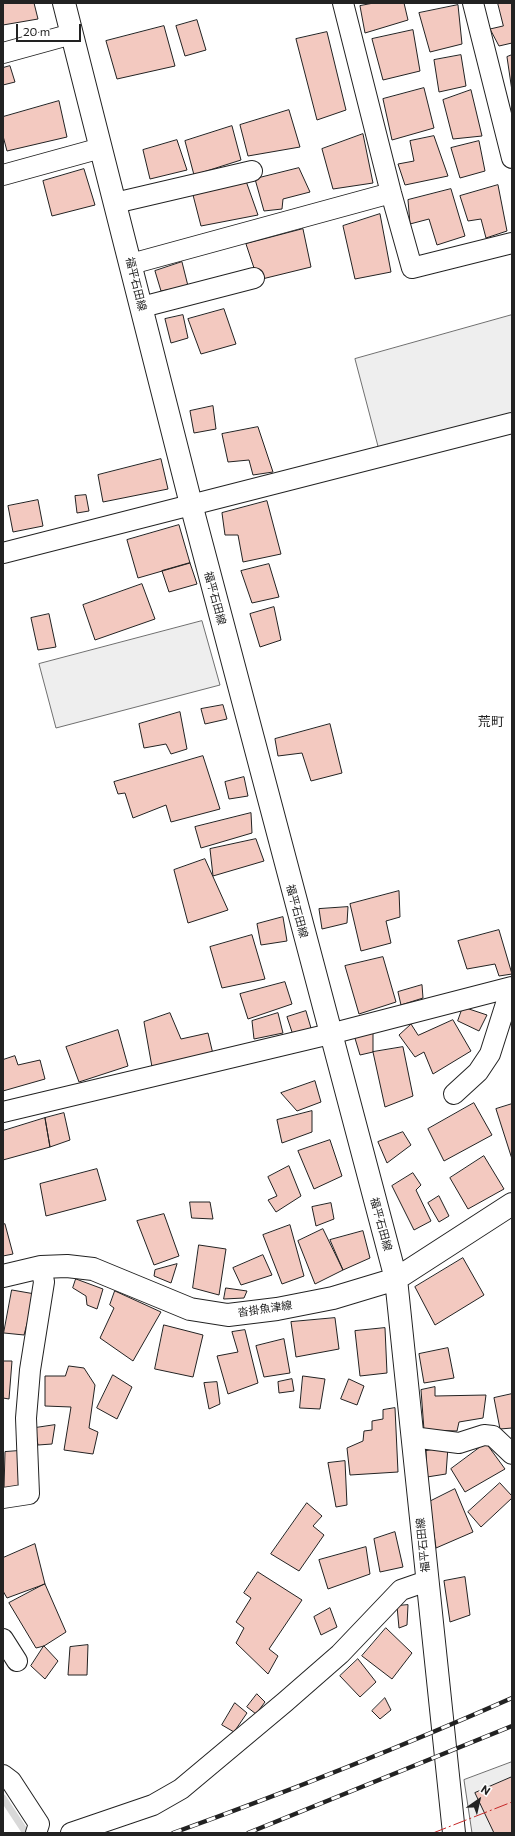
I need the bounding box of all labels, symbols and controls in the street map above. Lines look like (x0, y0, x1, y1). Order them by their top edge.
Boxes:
scale bar (18, 16, 83, 42)
text: 20 m (23, 24, 50, 38)
street label: 福平石田線 (123, 256, 149, 312)
street label: 福平石田線 (202, 570, 228, 626)
district label: 荒町 (478, 714, 504, 730)
street label: 福平石田線 (284, 883, 310, 939)
street label: 福平石田線 (368, 1196, 394, 1252)
street label: 沓掛魚津線 (237, 1299, 293, 1319)
street label: 福平石田線 (414, 1517, 432, 1573)
north arrow (459, 1780, 499, 1820)
text: N (479, 1782, 493, 1797)

